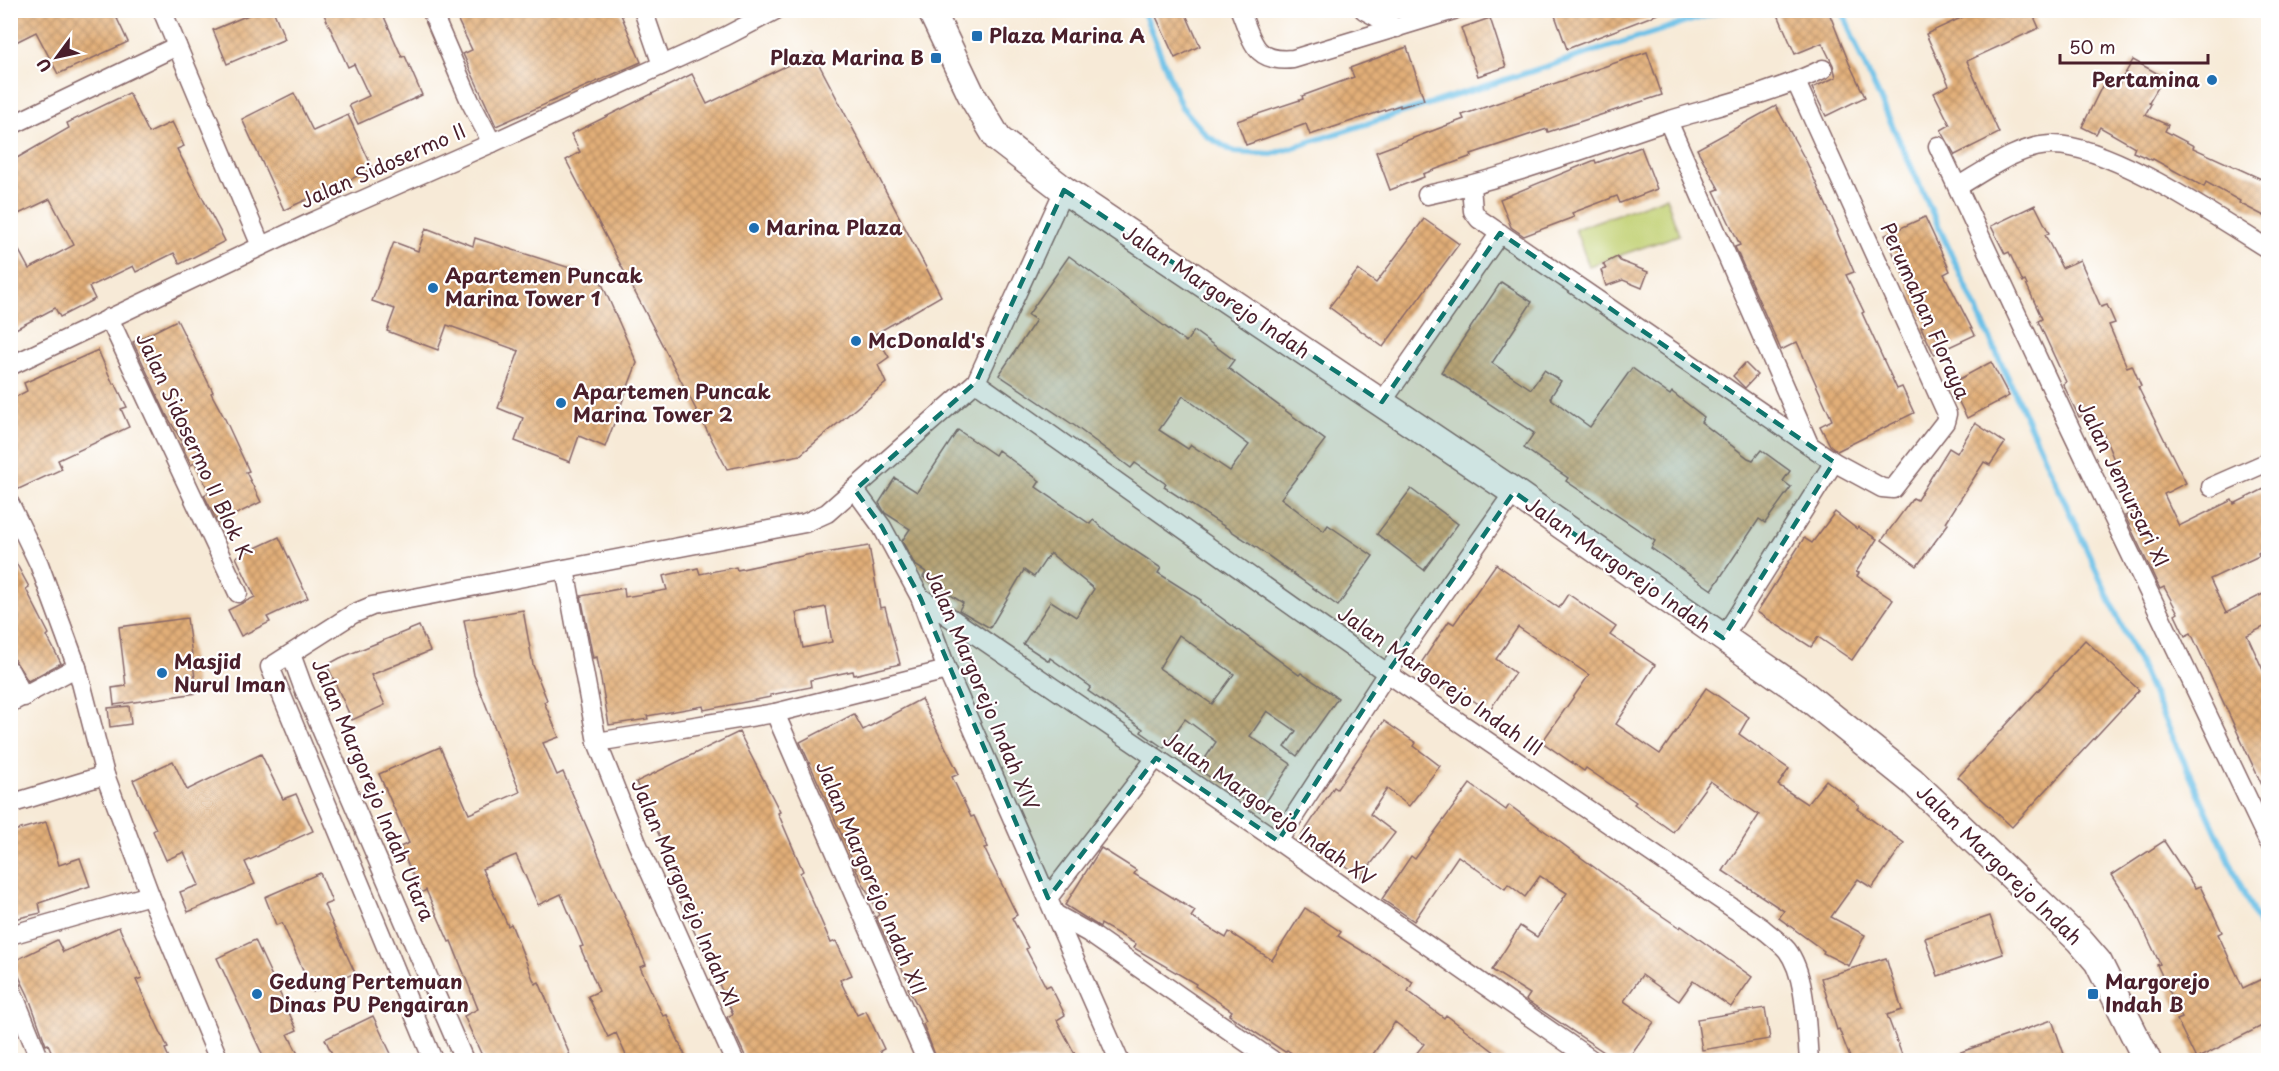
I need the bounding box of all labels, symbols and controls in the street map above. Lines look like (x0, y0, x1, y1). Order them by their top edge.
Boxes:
place label: Plaza Marina A (989, 20, 1145, 50)
north arrow (27, 27, 87, 87)
scale bar (2060, 27, 2208, 65)
marker: Plaza Marina A (970, 29, 984, 43)
text: 50 m (2069, 33, 2116, 60)
place label: Plaza Marina B (770, 42, 924, 72)
marker: Plaza Marina B (929, 51, 943, 65)
text: U (30, 54, 57, 77)
place label: Pertamina (2092, 64, 2200, 94)
marker: Pertamina (2205, 73, 2219, 87)
street label: Jalan Sidosermo II (295, 115, 470, 215)
place label: Marina Plaza (766, 212, 903, 242)
street label: Jalan Margorejo Indah (1117, 217, 1316, 365)
street label: Perumahan Floraya (1873, 218, 1979, 404)
marker: Marina Plaza (747, 221, 761, 235)
place label: Apartemen Puncak Marina Tower 1 (445, 260, 644, 313)
marker: Apartemen Puncak Marina Tower 1 (426, 281, 440, 295)
place label: McDonald's (868, 325, 985, 355)
street label: Jalan Sidosermo II Blok K (129, 327, 261, 564)
marker: McDonald's (849, 334, 863, 348)
place label: Apartemen Puncak Marina Tower 2 (573, 376, 772, 429)
marker: Apartemen Puncak Marina Tower 2 (554, 396, 568, 410)
street label: Jalan Jemursari XI (2071, 396, 2177, 572)
street label: Jalan Margorejo Indah (1520, 489, 1718, 640)
street label: Jalan Margorejo Indah XIV (918, 564, 1047, 815)
street label: Jalan Margorejo Indah III (1332, 598, 1549, 763)
place label: Masjid Nurul Iman (174, 646, 286, 699)
street label: Jalan Margorejo Indah Utara (305, 654, 443, 926)
marker: Masjid Nurul Iman (155, 666, 169, 680)
street label: Jalan Margorejo Indah XV (1157, 723, 1382, 893)
street label: Jalan Margorejo Indah XII (809, 756, 935, 999)
street label: Jalan Margorejo Indah XI (624, 774, 747, 1011)
street label: Jalan Margorejo Indah (1910, 777, 2089, 952)
place label: Gedung Pertemuan Dinas PU Pengairan (269, 966, 469, 1019)
place label: Margorejo Indah B (2105, 966, 2210, 1019)
marker: Gedung Pertemuan Dinas PU Pengairan (250, 987, 264, 1001)
marker: Margorejo Indah B (2086, 987, 2100, 1001)

